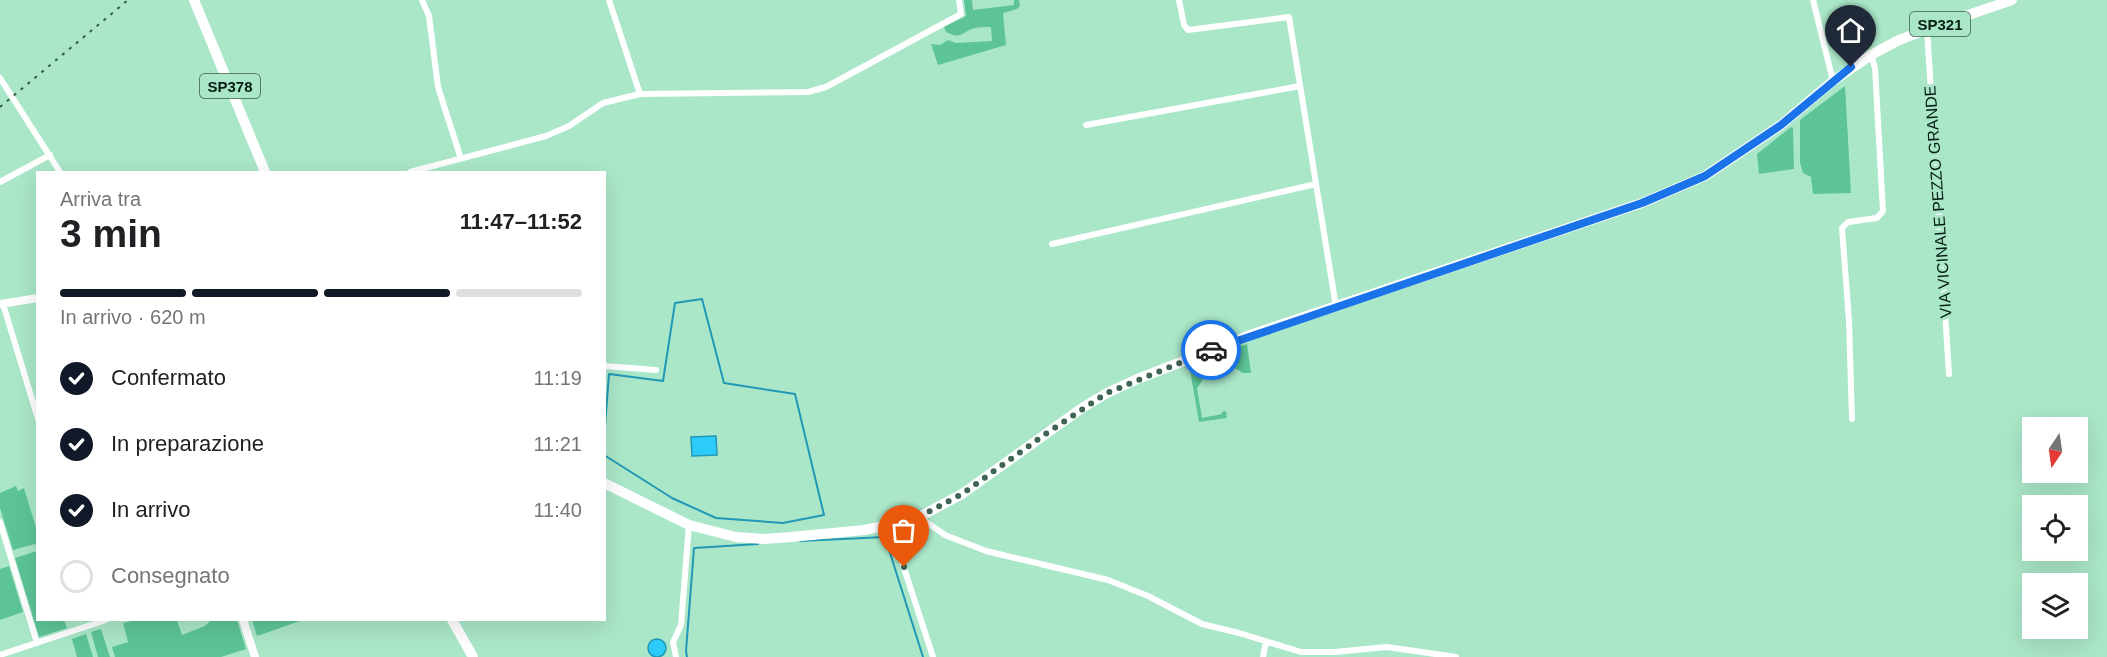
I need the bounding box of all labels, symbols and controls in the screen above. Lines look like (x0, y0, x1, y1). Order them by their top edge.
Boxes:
pin (1825, 5, 1876, 67)
road number: SP321 (1910, 12, 1970, 36)
icon: home (1834, 14, 1867, 47)
road number: SP378 (200, 74, 260, 98)
street label: VIA VICINALE PEZZO GRANDE (1921, 85, 1955, 319)
text: Arriva tra (60, 188, 141, 210)
text: 11:47–11:52 (460, 209, 582, 234)
text: 3 min (60, 212, 162, 255)
text: In arrivo · 620 m (60, 306, 206, 328)
courier (1181, 320, 1241, 380)
icon: car (1195, 334, 1228, 367)
icon: check (60, 362, 93, 395)
text: Confermato (111, 365, 226, 390)
text: 11:19 (533, 367, 582, 389)
north arrow (2022, 417, 2088, 483)
map controls (2022, 417, 2088, 639)
icon: check (60, 428, 93, 461)
text: In preparazione (111, 431, 264, 456)
text: 11:21 (533, 433, 582, 455)
icon: check (60, 494, 93, 527)
button: locate (2022, 495, 2088, 561)
text: In arrivo (111, 497, 190, 522)
text: 11:40 (533, 499, 582, 521)
pin (878, 505, 929, 567)
icon: bag (887, 514, 920, 547)
text: Consegnato (111, 563, 230, 588)
button: layers (2022, 573, 2088, 639)

